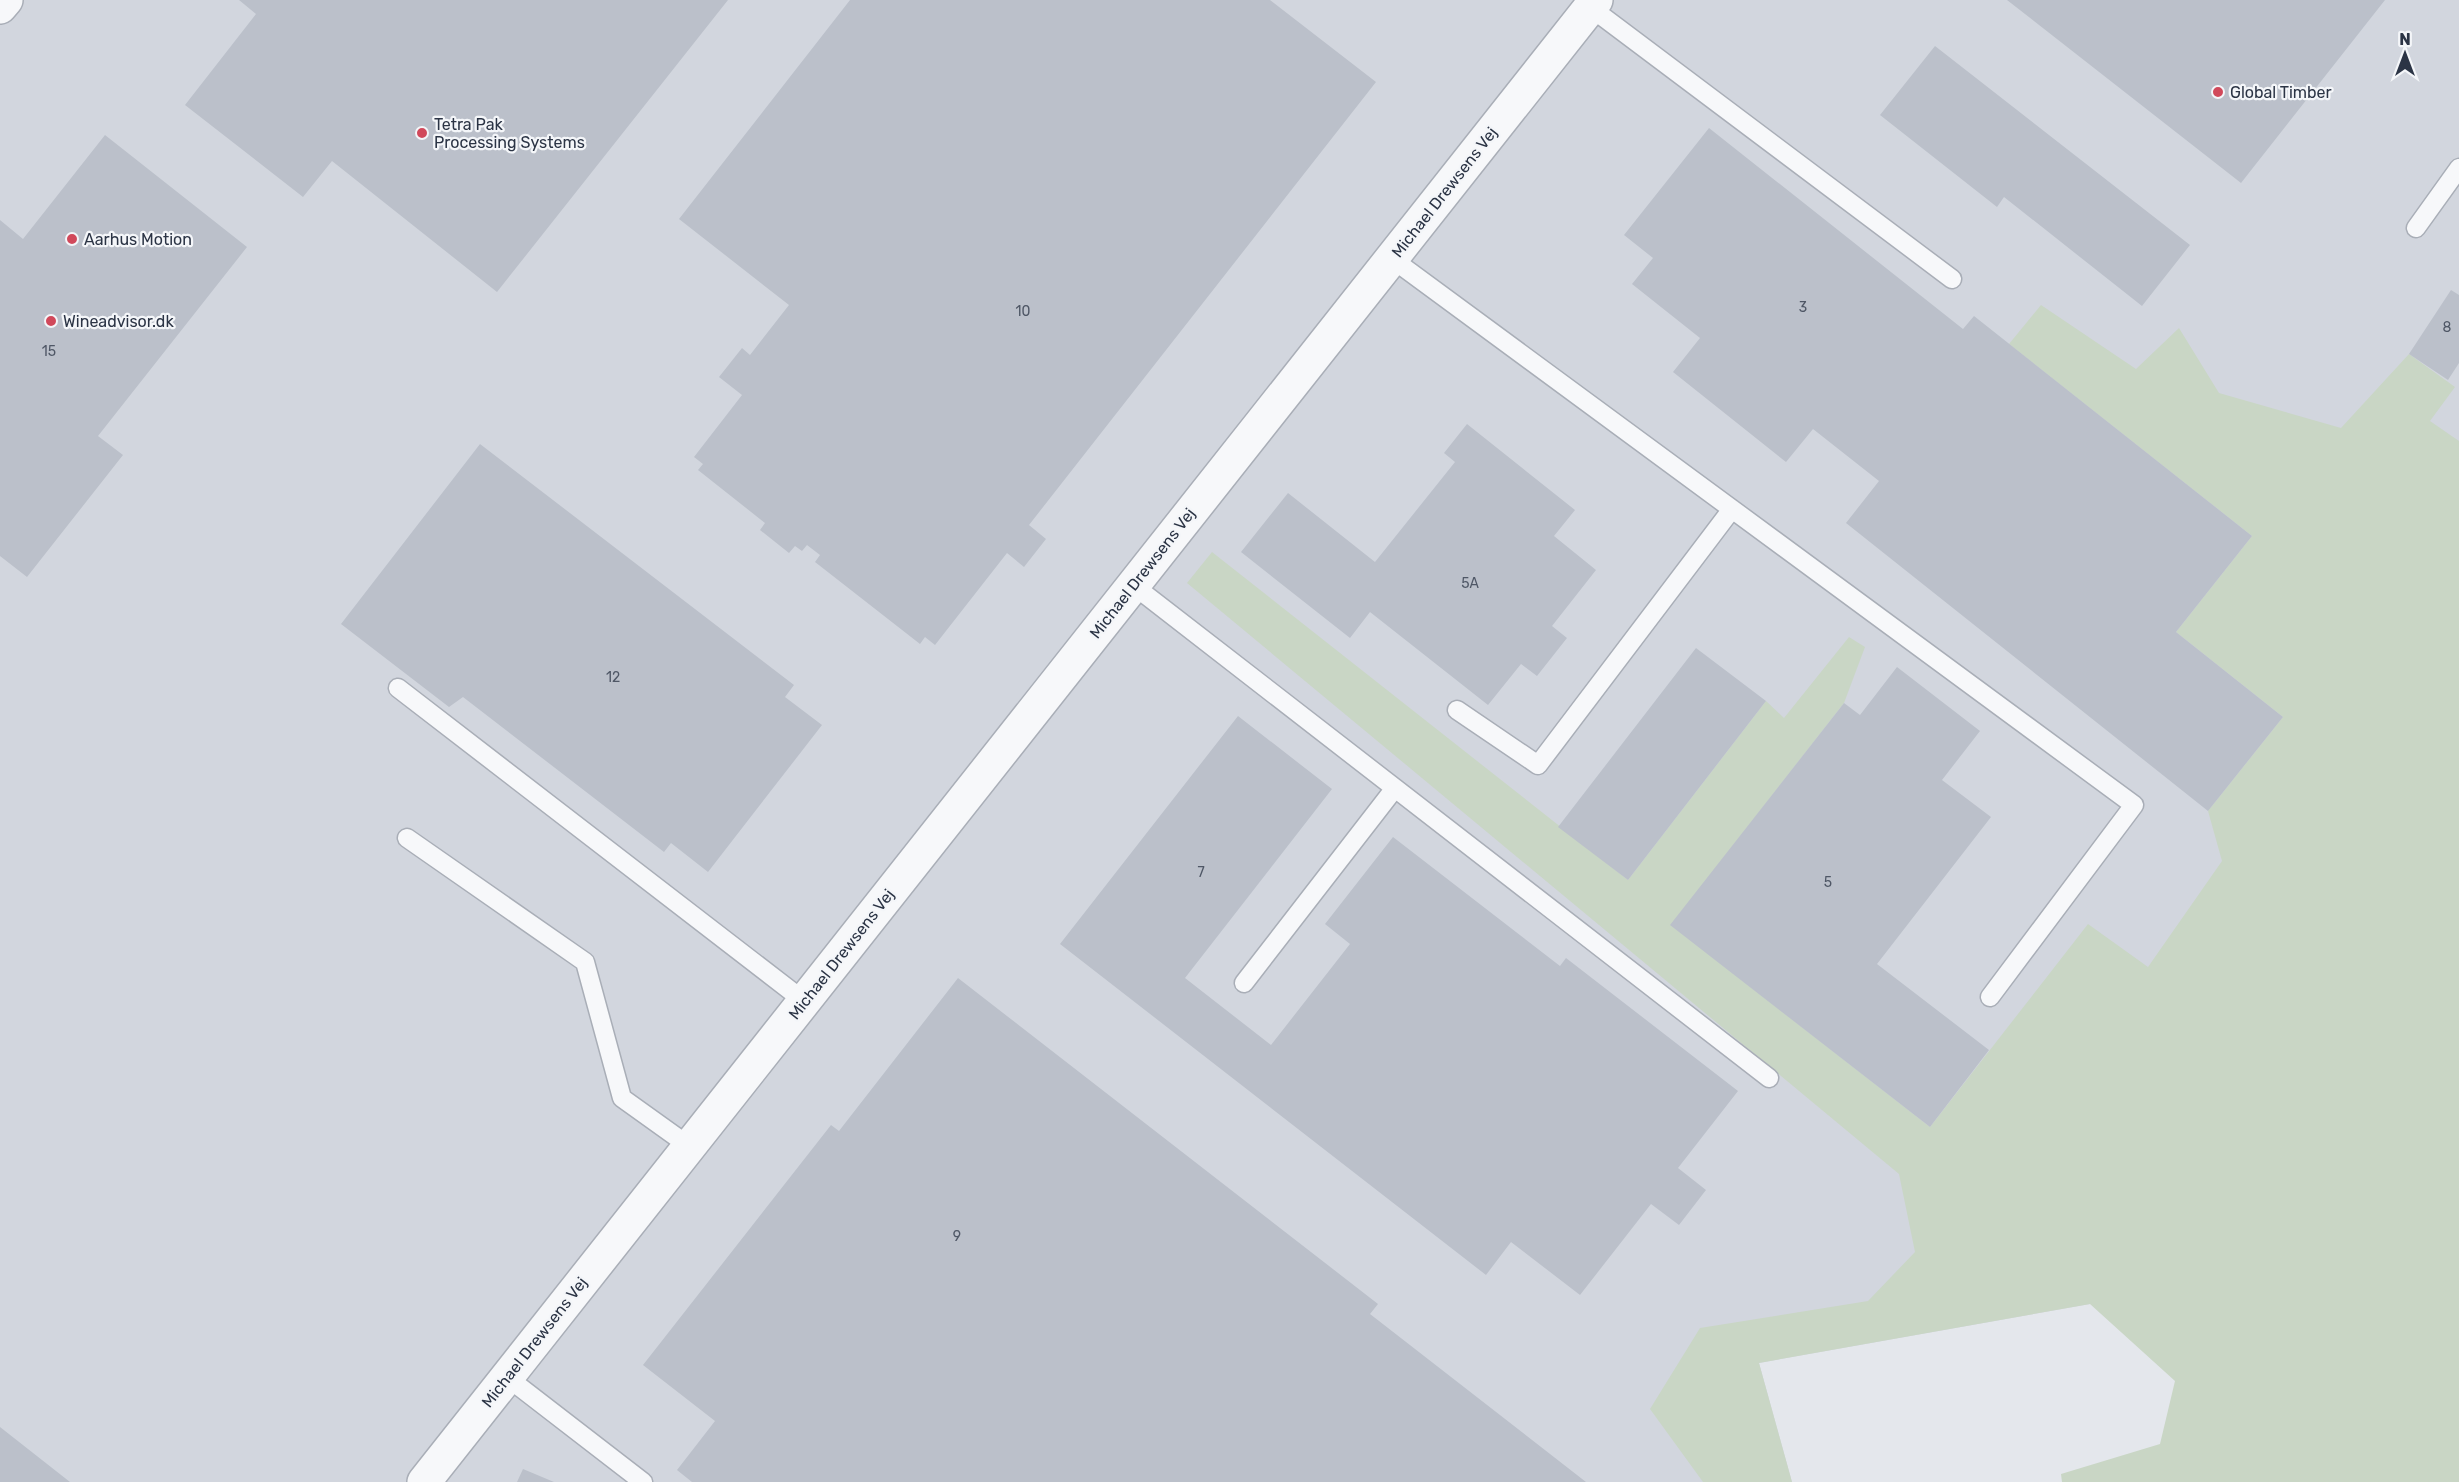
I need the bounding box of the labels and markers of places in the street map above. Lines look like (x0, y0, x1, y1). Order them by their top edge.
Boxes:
place label: Global Timber (2230, 83, 2332, 102)
marker: Global Timber (2211, 85, 2225, 99)
place label: Tetra Pak Processing Systems (434, 115, 585, 152)
marker: Tetra Pak Processing Systems (415, 126, 429, 140)
place label: Aarhus Motion (84, 230, 192, 249)
marker: Aarhus Motion (65, 232, 79, 246)
place label: Wineadvisor.dk (63, 312, 174, 331)
marker: Wineadvisor.dk (44, 314, 58, 328)

